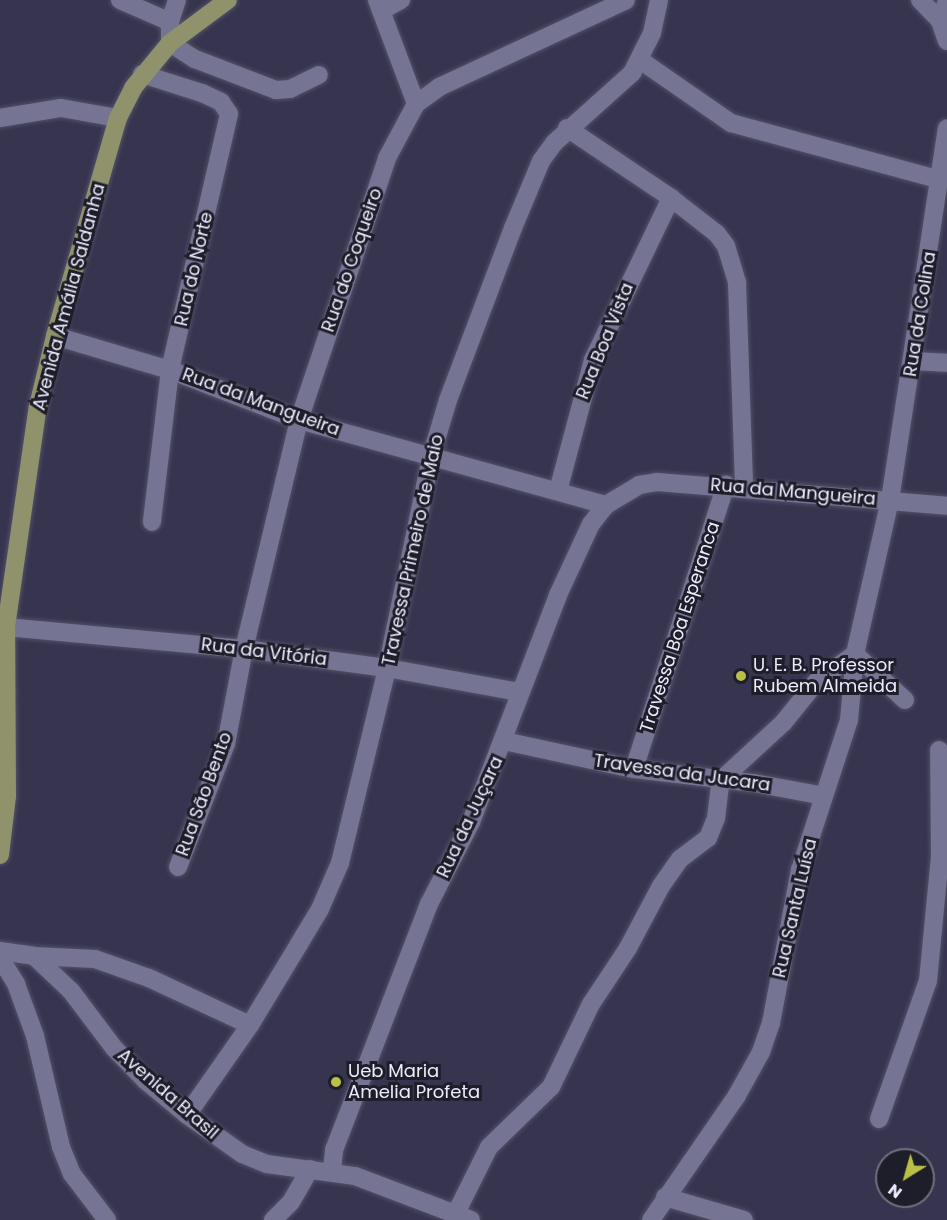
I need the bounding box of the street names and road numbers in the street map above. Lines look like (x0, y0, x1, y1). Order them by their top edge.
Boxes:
street label: Avenida Amália Saldanha (28, 181, 110, 413)
street label: Rua do Coqueiro (317, 185, 387, 335)
street label: Rua do Norte (170, 210, 218, 328)
street label: Rua da Colina (899, 250, 941, 378)
street label: Rua Boa Vista (572, 280, 638, 402)
street label: Rua da Mangueira (179, 363, 343, 441)
street label: Travessa Primeiro de Maio (378, 432, 448, 668)
street label: Rua da Mangueira (709, 474, 877, 510)
street label: Travessa Boa Esperanca (636, 519, 724, 735)
street label: Rua da Vitória (200, 634, 328, 670)
street label: Rua São Bento (172, 729, 236, 859)
street label: Travessa da Jucara (592, 750, 772, 796)
street label: Rua da Juçara (432, 753, 508, 881)
street label: Rua Santa Luísa (768, 836, 822, 980)
street label: Avenida Brasil (113, 1044, 223, 1144)

